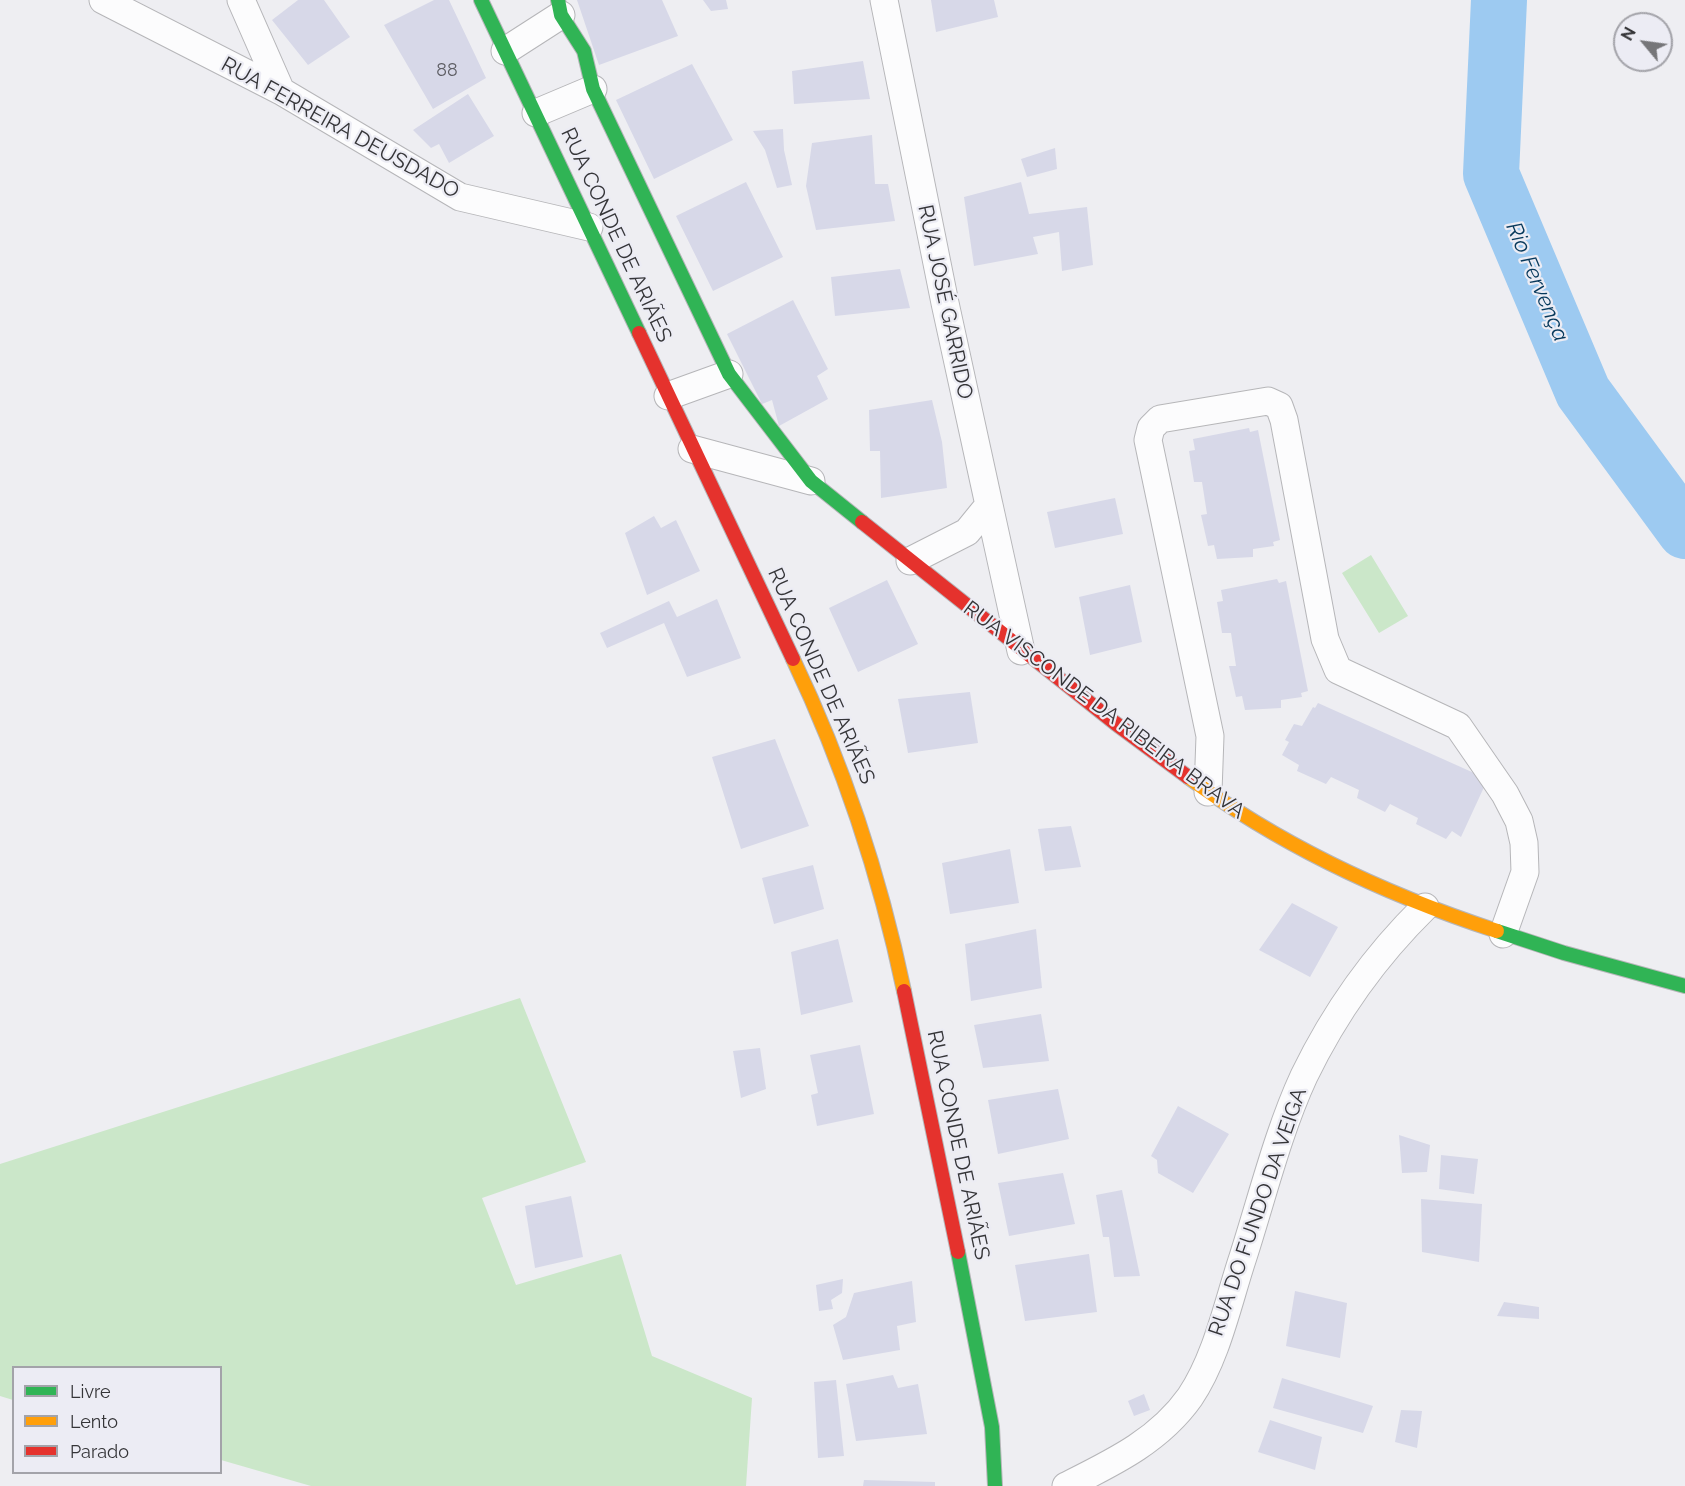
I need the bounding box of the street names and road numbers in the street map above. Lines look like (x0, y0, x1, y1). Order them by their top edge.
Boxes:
street label: RUA FERREIRA DEUSDADO (217, 52, 463, 204)
street label: RUA CONDE DE ARIÃES (555, 124, 677, 346)
street label: RUA JOSÉ GARRIDO (912, 203, 978, 401)
street label: RUA CONDE DE ARIÃES (762, 564, 880, 788)
street label: RUA VISCONDE DA RIBEIRA BRAVA (958, 596, 1250, 824)
street label: RUA CONDE DE ARIÃES (921, 1028, 995, 1262)
street label: RUA DO FUNDO DA VEIGA (1204, 1085, 1312, 1339)

